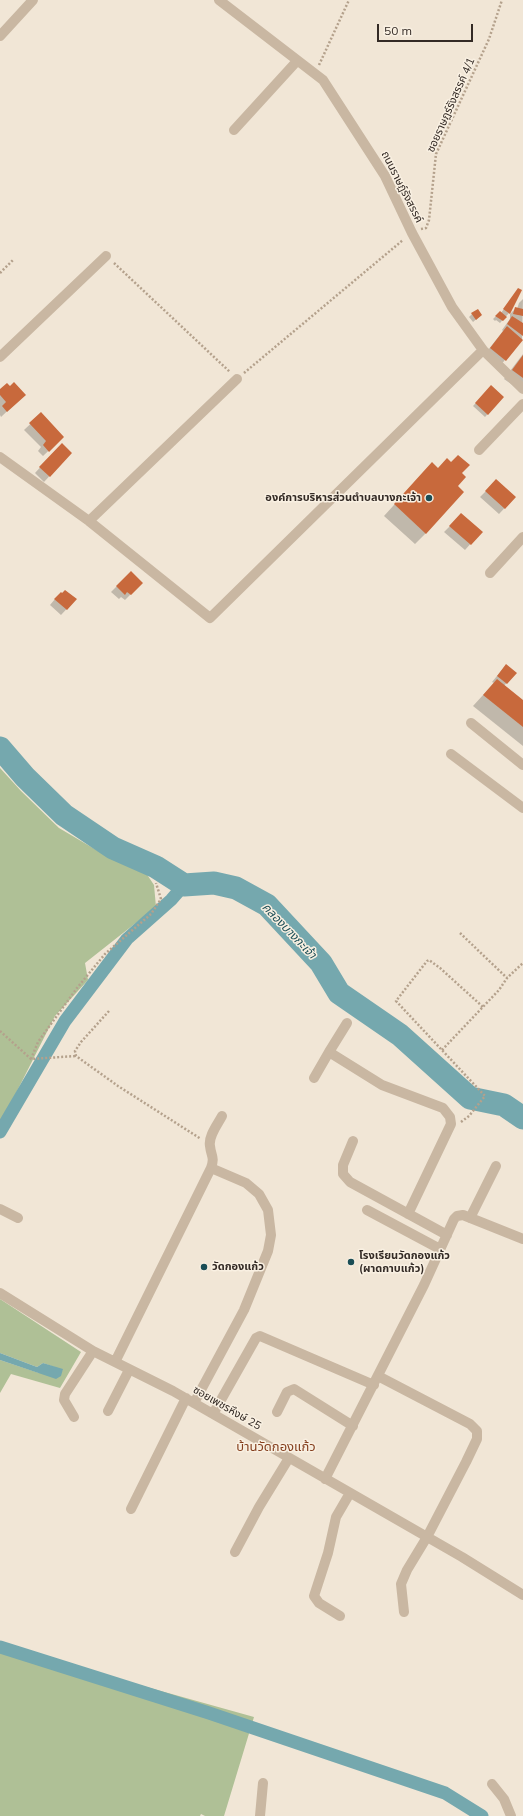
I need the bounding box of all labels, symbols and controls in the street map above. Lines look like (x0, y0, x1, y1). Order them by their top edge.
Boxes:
scale bar (379, 16, 475, 42)
text: 50 m (384, 23, 412, 38)
street label: ซอยราษฎร์รังสรรค์ 4/1 (424, 56, 478, 154)
street label: ถนนราษฎ์รังสรรค์ (378, 149, 426, 225)
place label: องค์การบริหารส่วนตำบลบางกะเจ้า (265, 491, 421, 505)
marker: องค์การบริหารส่วนตำบลบางกะเจ้า (424, 493, 434, 503)
water label: คลองบางกะเจ้า (259, 900, 319, 962)
place label: โรงเรียนวัดกองแก้ว (ผาดกาบแก้ว) (359, 1249, 450, 1275)
marker: โรงเรียนวัดกองแก้ว (ผาดกาบแก้ว) (346, 1257, 356, 1267)
place label: วัดกองแก้ว (212, 1260, 264, 1274)
marker: วัดกองแก้ว (199, 1262, 209, 1272)
street label: ซอยเพชรหึงษ์ 25 (191, 1383, 263, 1433)
district label: บ้านวัดกองแก้ว (236, 1439, 316, 1455)

